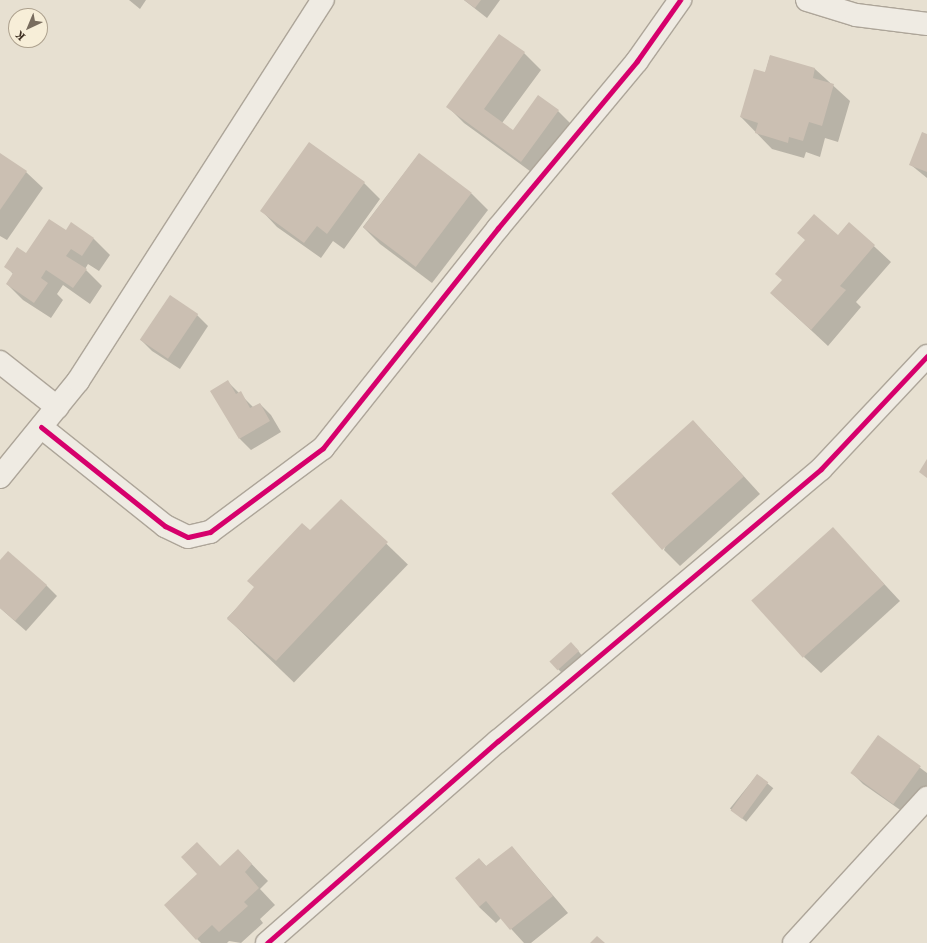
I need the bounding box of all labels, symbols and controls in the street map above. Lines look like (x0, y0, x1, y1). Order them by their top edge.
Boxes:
north arrow (8, 8, 48, 48)
text: K (12, 28, 28, 44)

